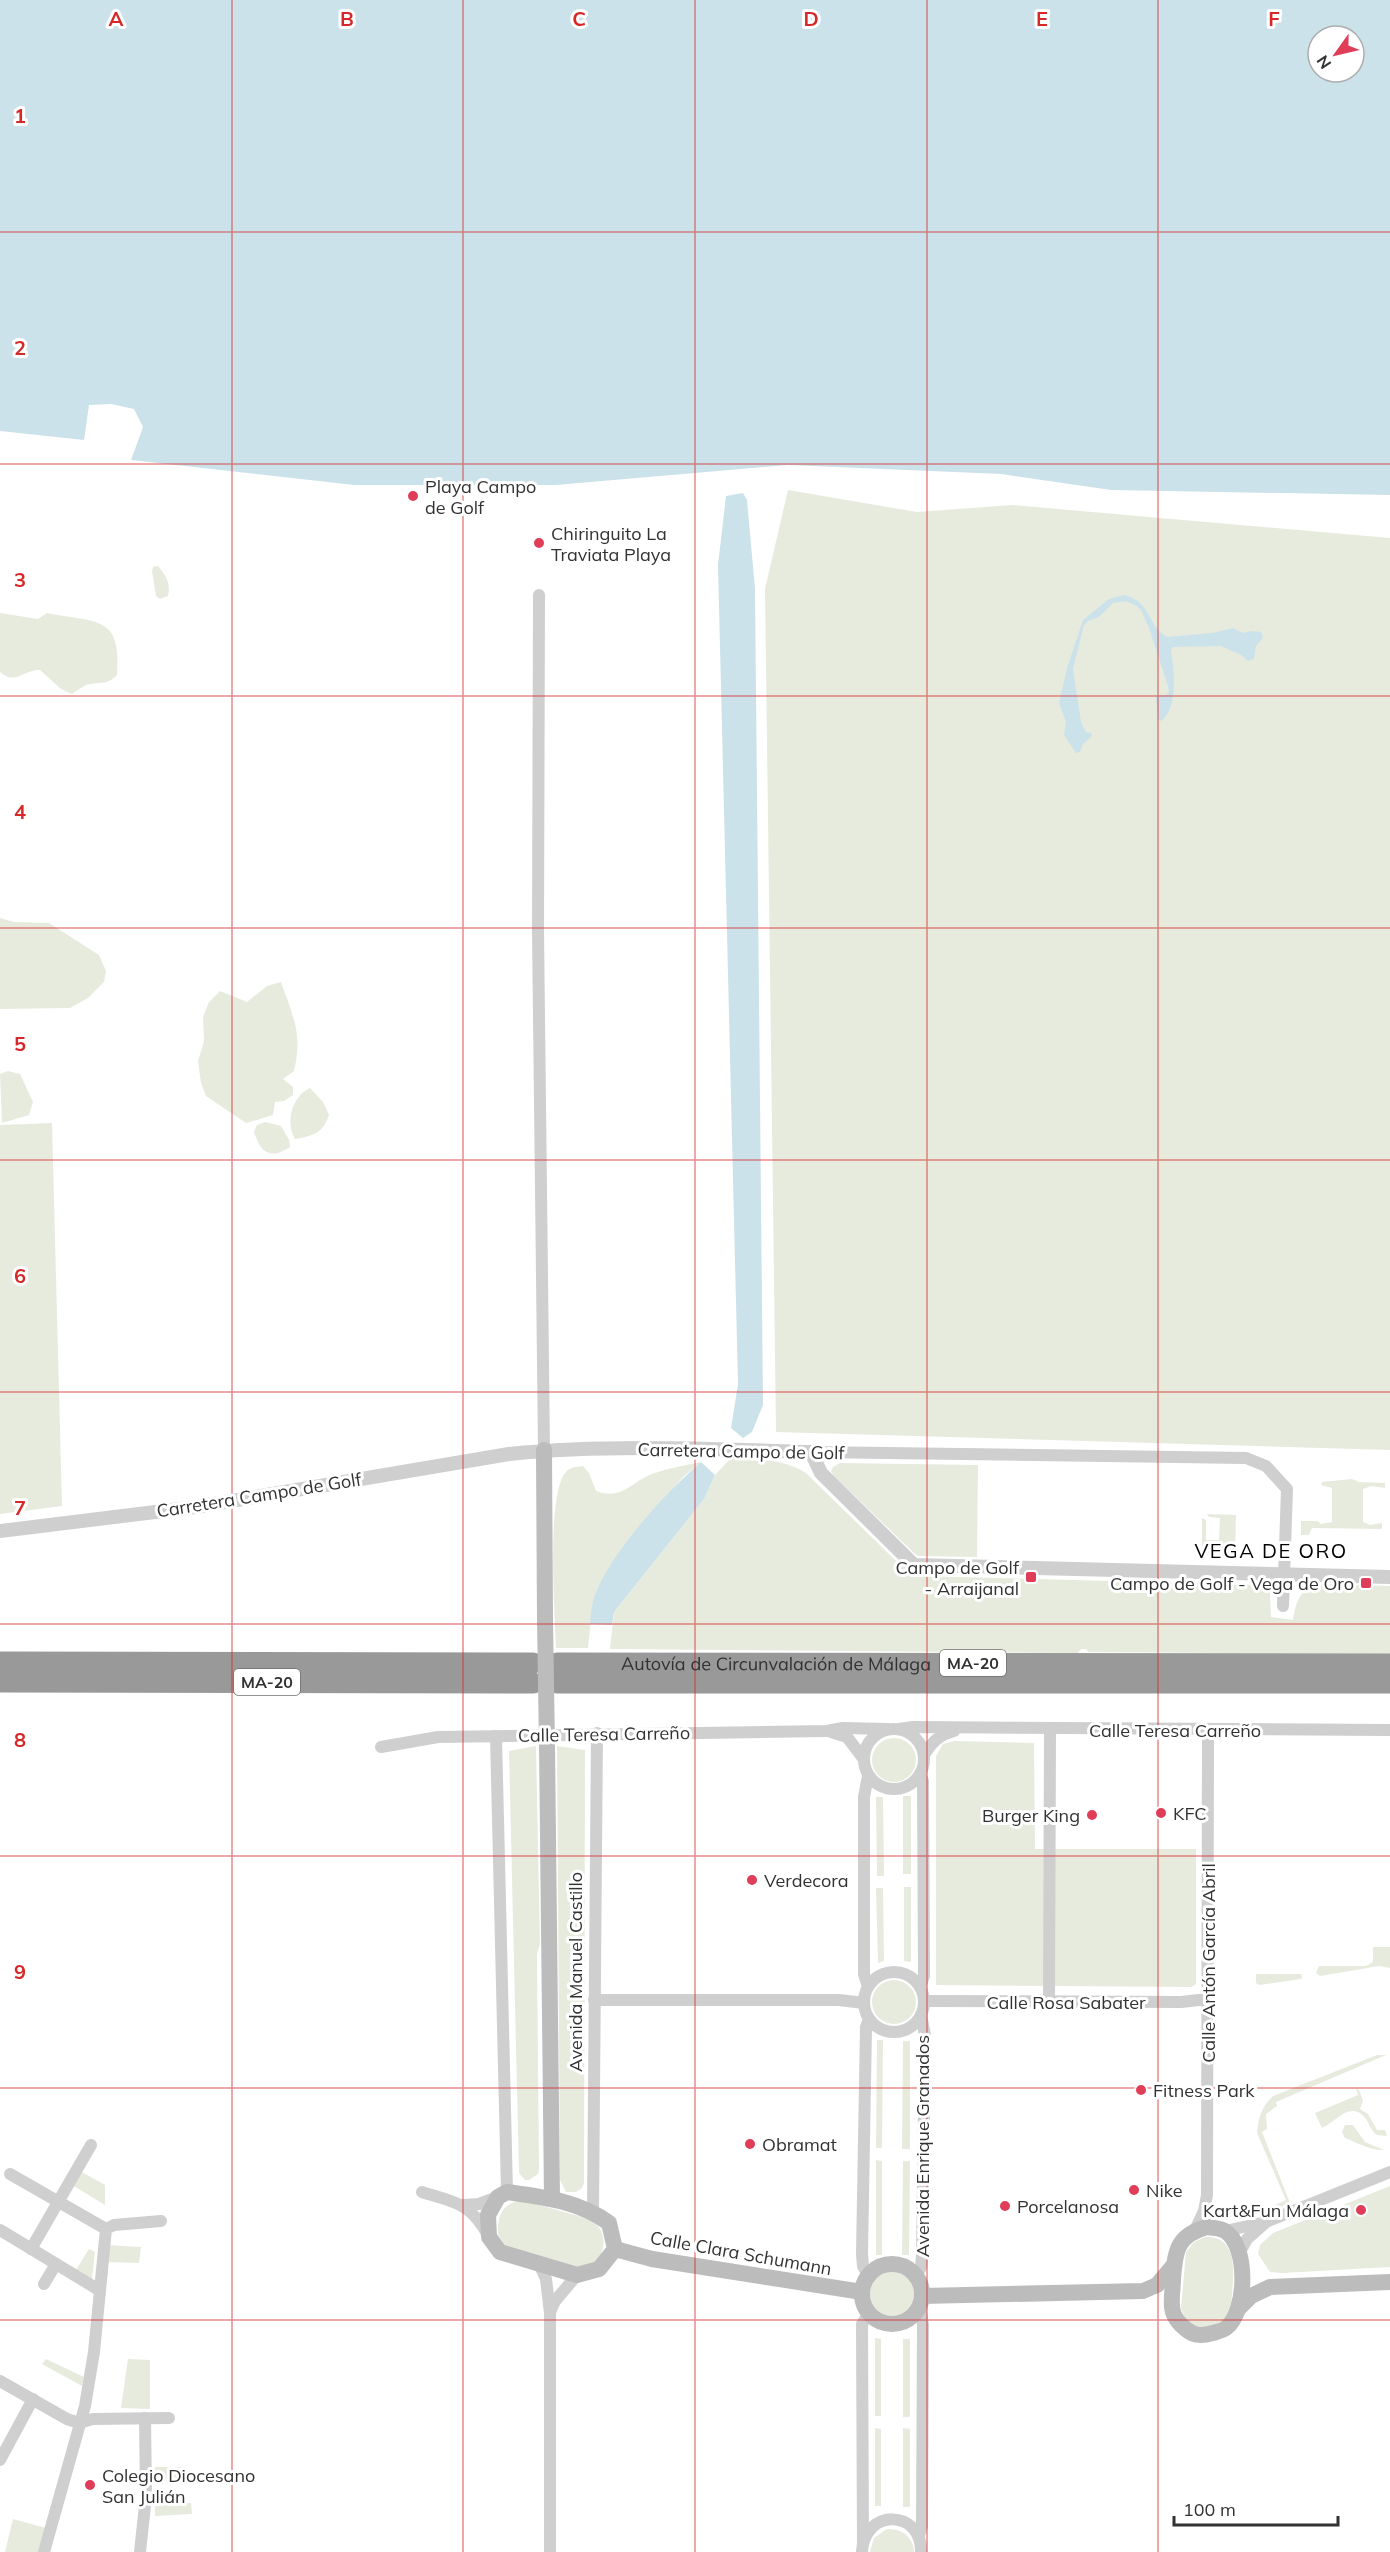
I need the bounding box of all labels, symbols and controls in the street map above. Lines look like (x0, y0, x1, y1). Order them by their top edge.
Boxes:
text: A (109, 6, 124, 31)
text: B (340, 6, 354, 31)
text: C (572, 6, 586, 31)
text: D (803, 6, 819, 31)
text: E (1036, 6, 1048, 31)
text: F (1268, 6, 1280, 31)
north arrow (1306, 24, 1366, 84)
text: N (1312, 52, 1335, 73)
text: 1 (14, 103, 26, 128)
text: 2 (14, 335, 26, 360)
place label: Playa Campo de Golf (425, 475, 536, 519)
marker: Playa Campo de Golf (406, 489, 420, 503)
place label: Chiringuito La Traviata Playa (551, 522, 671, 566)
marker: Chiringuito La Traviata Playa (532, 536, 546, 550)
text: 3 (14, 567, 26, 592)
text: 4 (14, 799, 26, 824)
text: 5 (14, 1031, 26, 1056)
text: 6 (14, 1263, 26, 1288)
street label: Carretera Campo de Golf (637, 1438, 846, 1464)
street label: Carretera Campo de Golf (155, 1467, 364, 1523)
text: 7 (14, 1495, 26, 1520)
district label: VEGA DE ORO (1194, 1538, 1348, 1563)
place label: Campo de Golf - Arraijanal (896, 1556, 1020, 1600)
marker: Campo de Golf - Arraijanal (1024, 1570, 1038, 1584)
place label: Campo de Golf - Vega de Oro (1110, 1572, 1354, 1595)
marker: Campo de Golf - Vega de Oro (1359, 1576, 1373, 1590)
road number: MA-20 (940, 1650, 1006, 1676)
street label: Autovía de Circunvalación de Málaga (621, 1652, 931, 1675)
road number: MA-20 (234, 1669, 300, 1695)
street label: Calle Teresa Carreño (1089, 1719, 1261, 1742)
street label: Calle Teresa Carreño (518, 1721, 690, 1747)
text: 8 (14, 1727, 26, 1752)
place label: KFC (1173, 1802, 1207, 1825)
place label: Burger King (982, 1804, 1080, 1827)
marker: KFC (1154, 1806, 1168, 1820)
marker: Burger King (1085, 1808, 1099, 1822)
street label: Calle Antón García Abril (1197, 1863, 1220, 2063)
place label: Verdecora (764, 1869, 849, 1892)
street label: Avenida Manuel Castillo (564, 1872, 587, 2072)
marker: Verdecora (745, 1873, 759, 1887)
text: 9 (14, 1959, 26, 1984)
street label: Calle Rosa Sabater (987, 1991, 1146, 2014)
street label: Avenida Enrique Granados (911, 2035, 934, 2257)
place label: Fitness Park (1153, 2079, 1255, 2102)
marker: Fitness Park (1134, 2083, 1148, 2097)
place label: Obramat (762, 2133, 837, 2156)
marker: Obramat (743, 2137, 757, 2151)
place label: Nike (1146, 2179, 1183, 2202)
marker: Nike (1127, 2183, 1141, 2197)
place label: Porcelanosa (1017, 2195, 1119, 2218)
marker: Porcelanosa (998, 2199, 1012, 2213)
place label: Kart&Fun Málaga (1203, 2199, 1349, 2222)
marker: Kart&Fun Málaga (1354, 2203, 1368, 2217)
street label: Calle Clara Schumann (648, 2226, 834, 2280)
place label: Colegio Diocesano San Julián (102, 2464, 255, 2508)
marker: Colegio Diocesano San Julián (83, 2478, 97, 2492)
scale bar (1174, 2489, 1338, 2527)
text: 100 m (1183, 2498, 1236, 2521)

